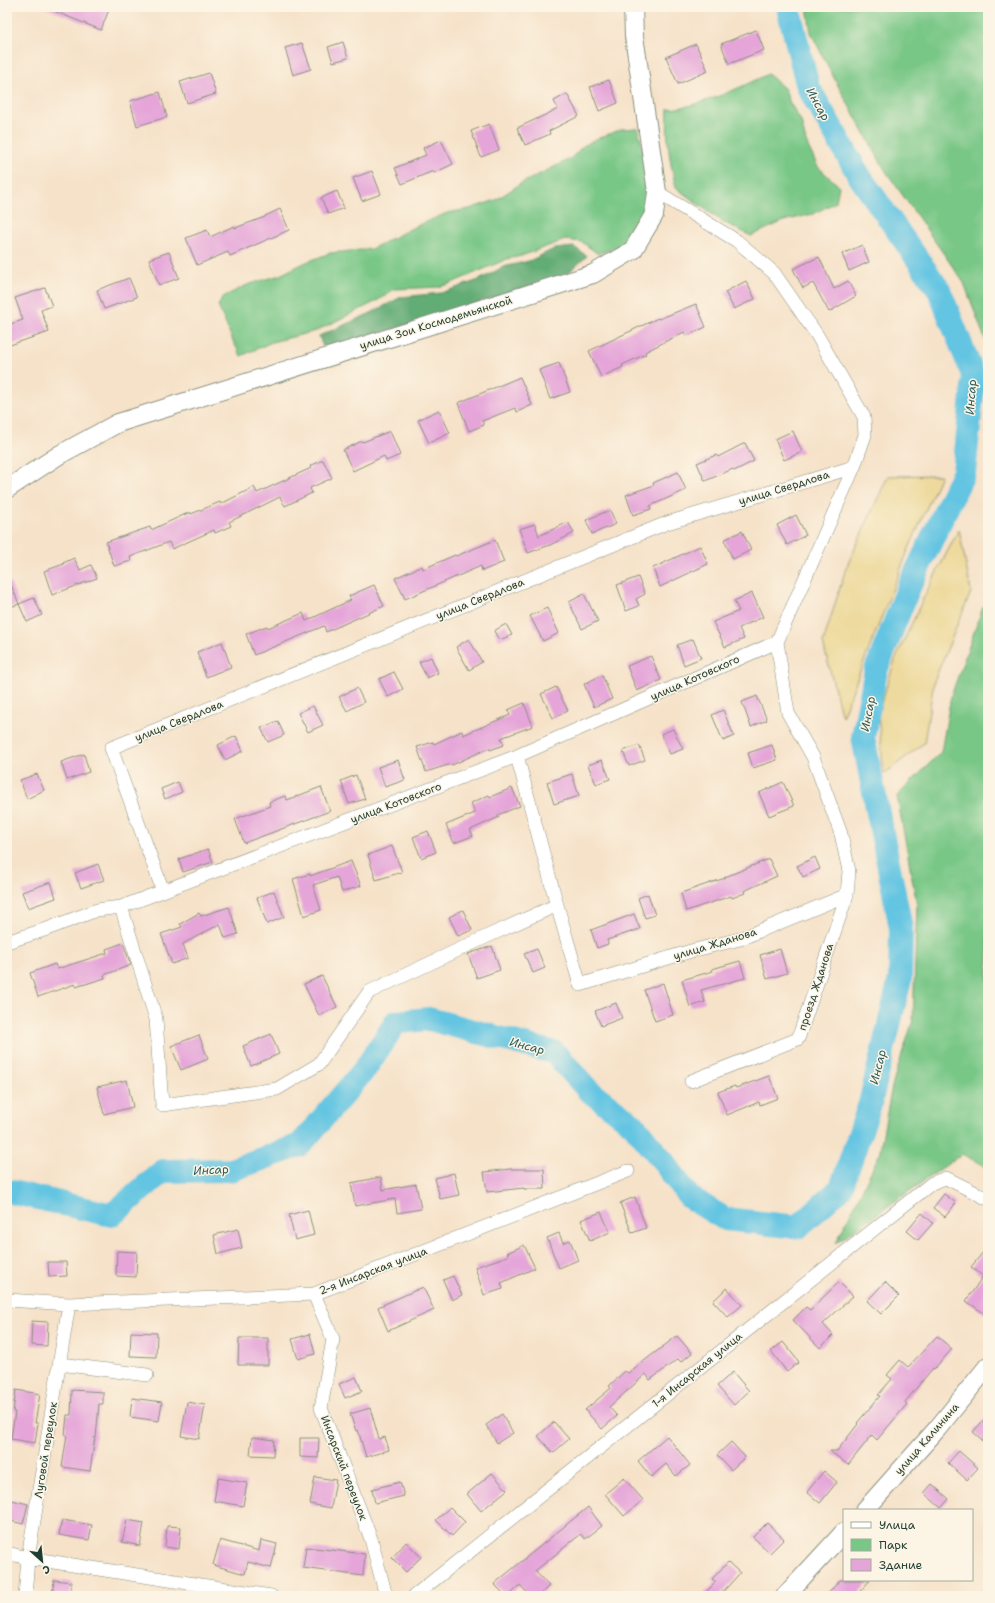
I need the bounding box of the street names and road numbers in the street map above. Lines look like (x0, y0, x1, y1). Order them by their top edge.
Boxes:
street label: улица Зои Космодемьянской (358, 293, 514, 353)
street label: улица Свердлова (737, 467, 831, 509)
street label: улица Свердлова (434, 574, 526, 624)
street label: улица Котовского (648, 651, 742, 704)
street label: улица Свердлова (133, 696, 225, 746)
street label: улица Котовского (348, 779, 444, 827)
street label: улица Жданова (672, 924, 759, 964)
street label: проезд Жданова (795, 941, 837, 1033)
street label: 2-я Инсарская улица (317, 1243, 429, 1299)
street label: 1-я Инсарская улица (649, 1329, 745, 1411)
street label: улица Калинина (892, 1400, 963, 1478)
street label: Луговой переулок (31, 1401, 61, 1499)
street label: Инсарский переулок (317, 1413, 371, 1523)

